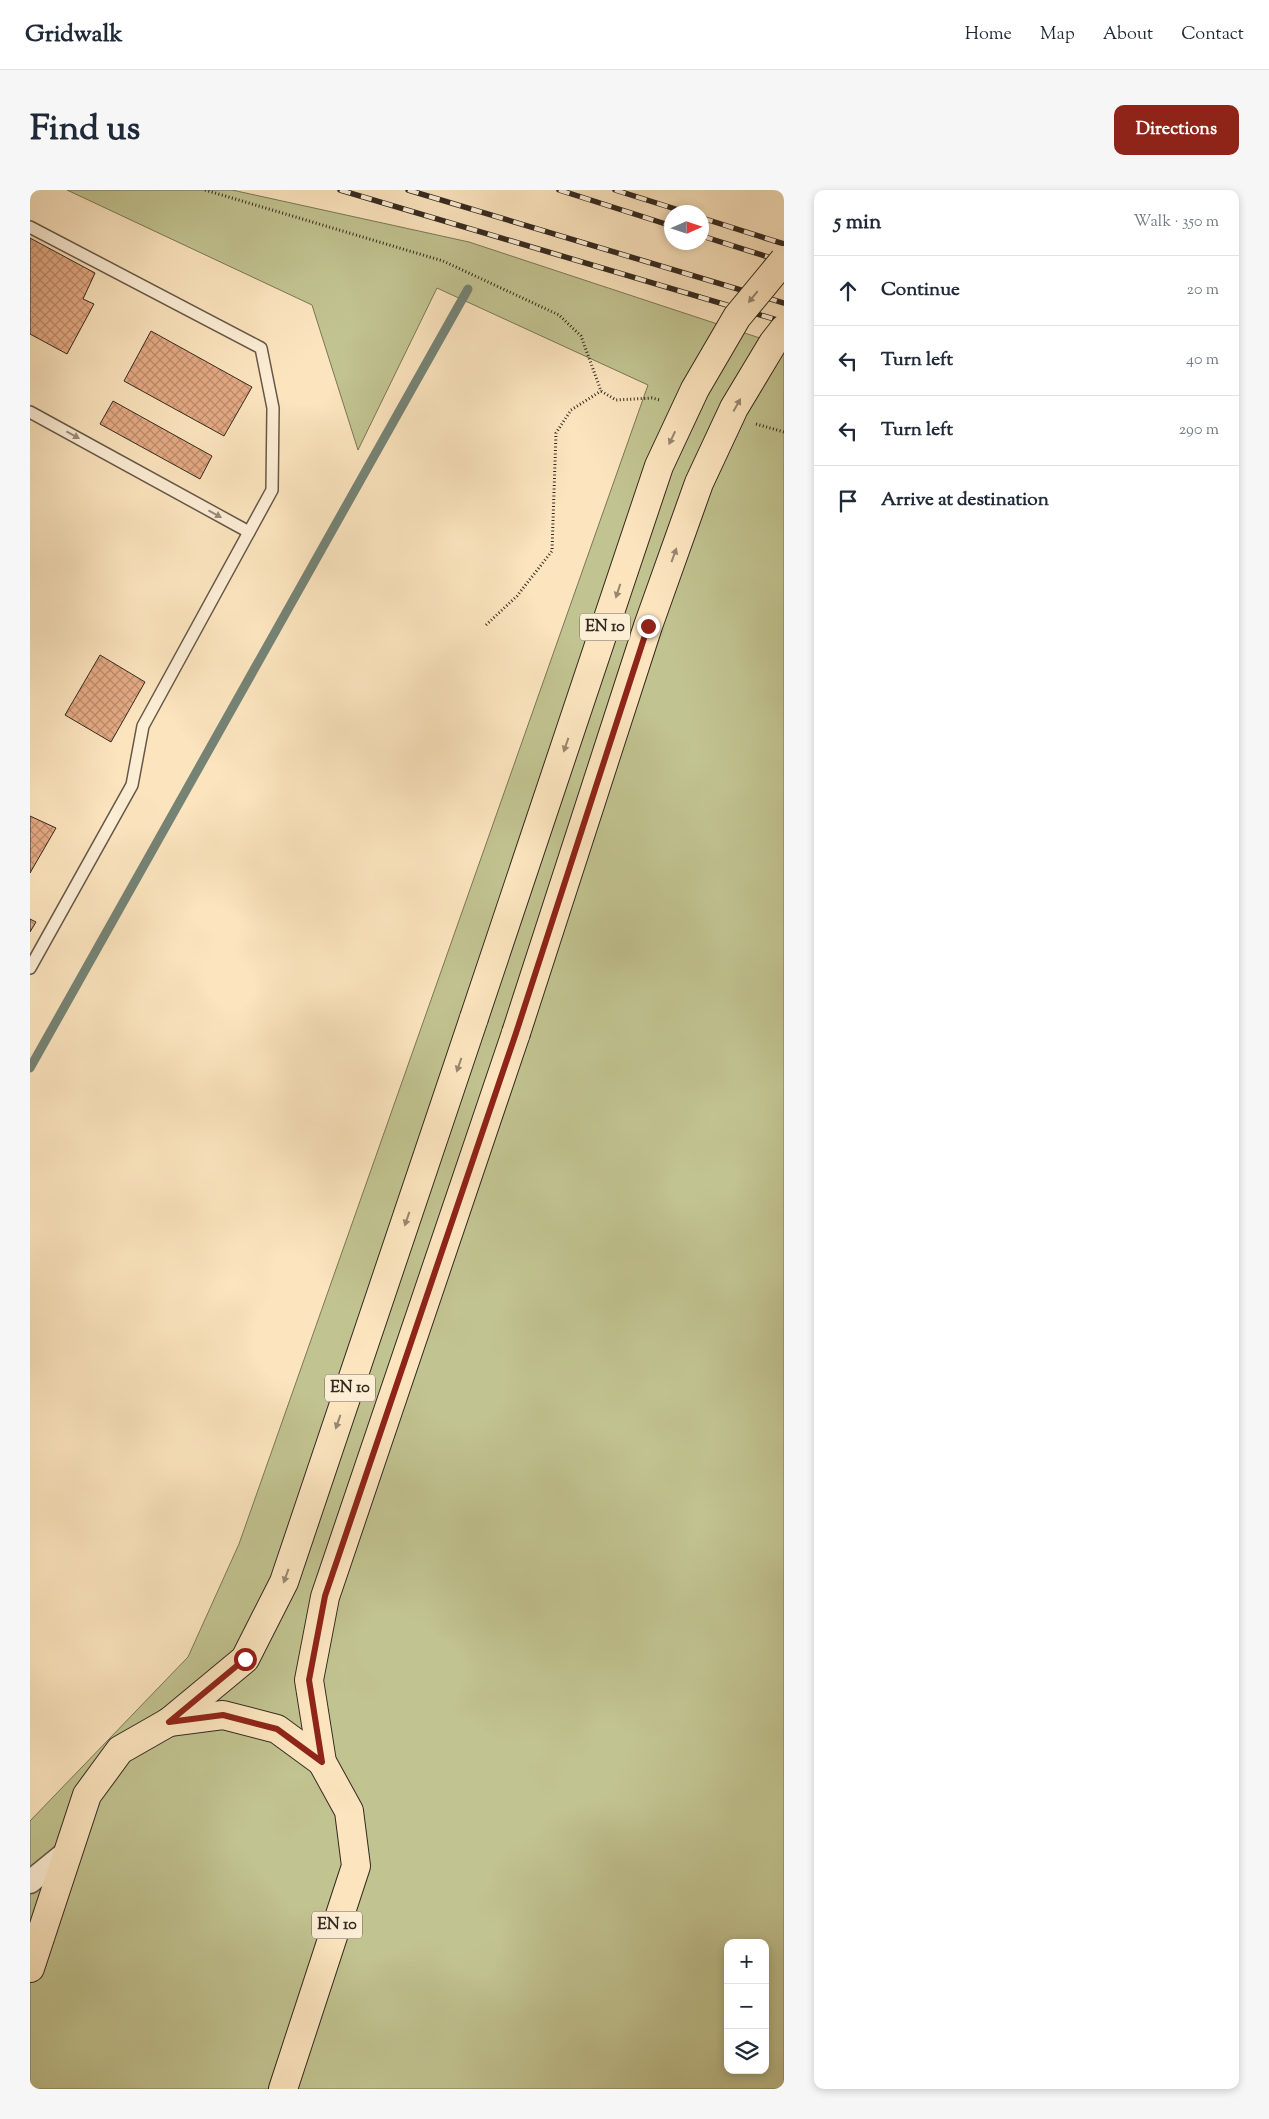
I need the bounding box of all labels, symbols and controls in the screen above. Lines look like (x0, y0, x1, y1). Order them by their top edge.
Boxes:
text: Gridwalk (25, 18, 123, 52)
text: Home (965, 22, 1012, 48)
text: Map (1040, 22, 1075, 48)
text: About (1103, 22, 1153, 48)
text: Contact (1181, 22, 1244, 48)
text: Find us (30, 105, 140, 156)
button: Directions (1114, 105, 1239, 155)
north arrow (664, 205, 709, 250)
text: 5 min (834, 208, 881, 238)
text: Walk · 350 m (1134, 211, 1219, 234)
icon: ahead (834, 277, 862, 305)
text: Continue (881, 277, 960, 304)
text: 20 m (1186, 279, 1219, 302)
one-way arrow (747, 291, 759, 303)
icon: left (834, 347, 862, 375)
text: Turn left (881, 347, 953, 374)
text: 40 m (1186, 349, 1219, 372)
one-way arrow (732, 398, 741, 412)
icon: left (834, 417, 862, 445)
text: Turn left (881, 417, 953, 444)
text: 290 m (1179, 419, 1219, 442)
one-way arrow (65, 431, 80, 439)
one-way arrow (668, 431, 676, 445)
icon: arrive (834, 487, 862, 515)
text: Arrive at destination (881, 487, 1049, 514)
one-way arrow (208, 510, 222, 518)
one-way arrow (671, 547, 678, 562)
one-way arrow (613, 583, 621, 598)
road number: EN 10 (580, 614, 630, 641)
route end (637, 615, 660, 638)
one-way arrow (562, 738, 570, 753)
one-way arrow (455, 1057, 462, 1072)
one-way arrow (403, 1211, 410, 1226)
road number: EN 10 (325, 1374, 375, 1402)
one-way arrow (334, 1415, 341, 1430)
one-way arrow (282, 1569, 290, 1584)
route start (234, 1648, 257, 1671)
road number: EN 10 (312, 1912, 362, 1938)
map controls (724, 1939, 769, 2074)
button: + (724, 1939, 769, 1984)
button: − (724, 1984, 769, 2029)
button: layers (724, 2029, 769, 2074)

